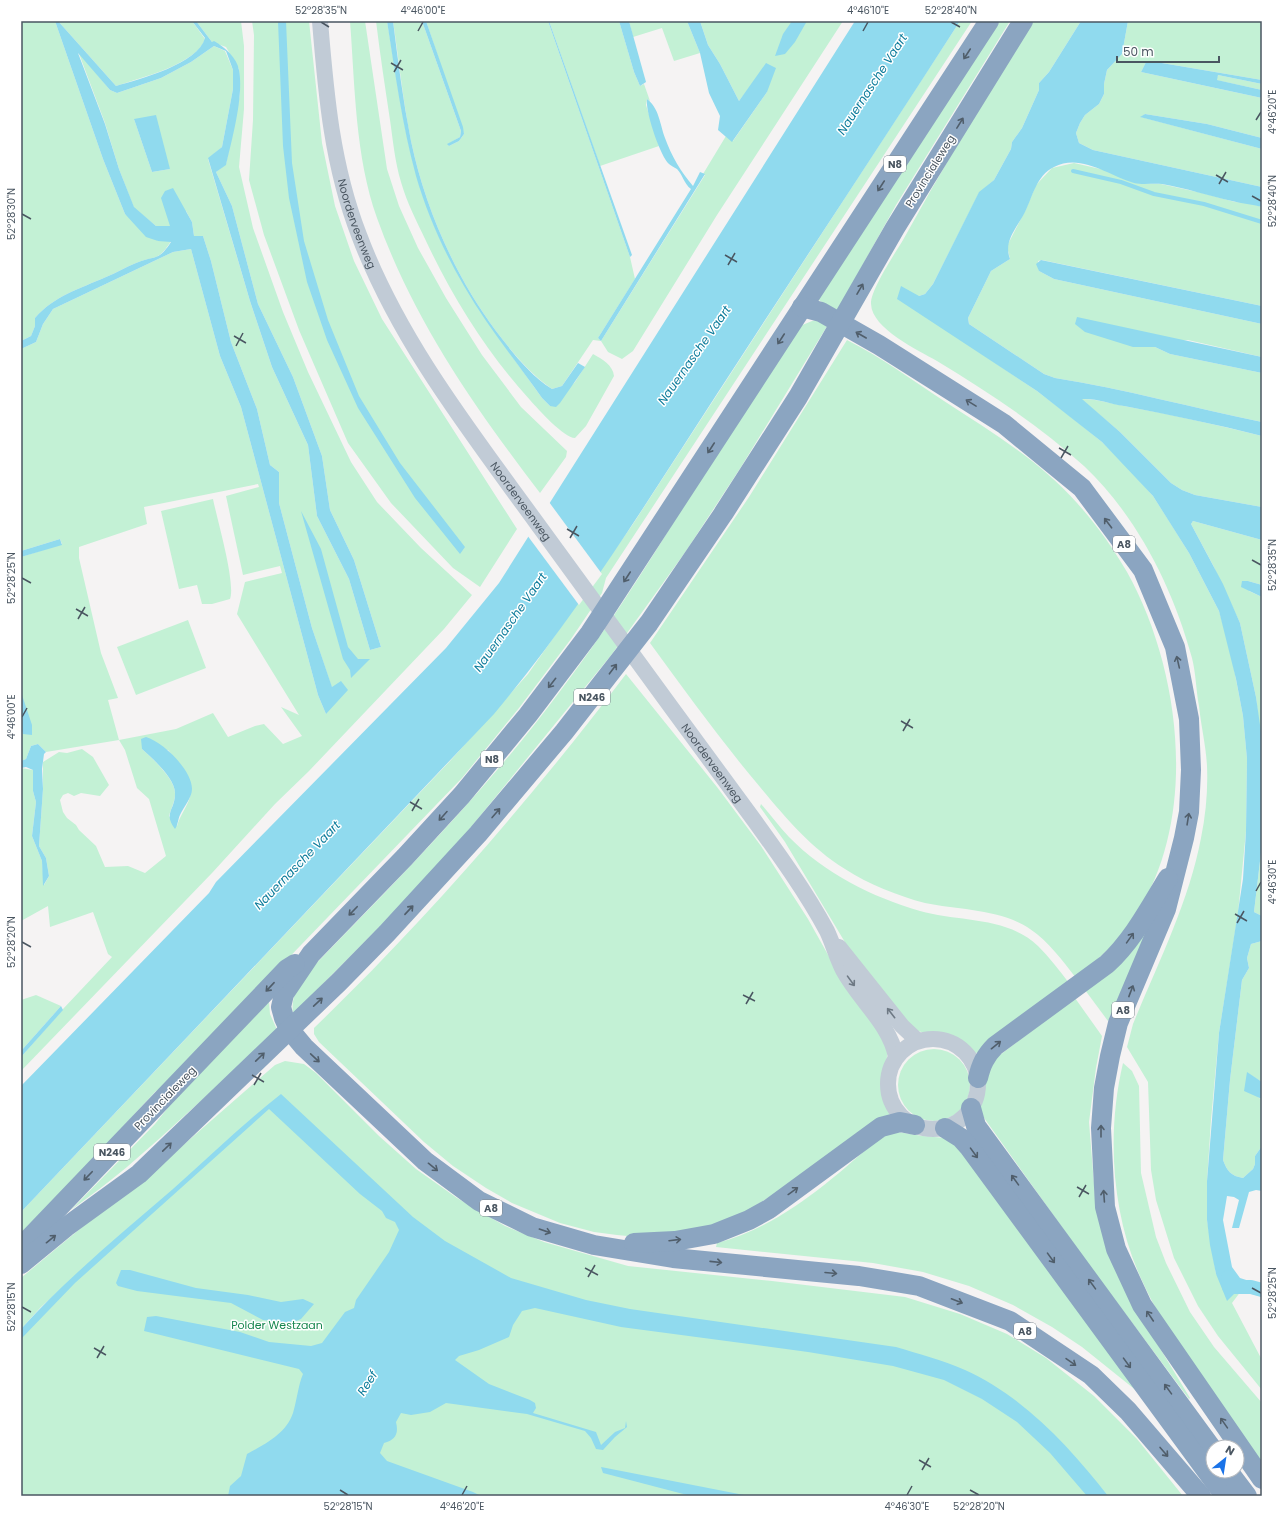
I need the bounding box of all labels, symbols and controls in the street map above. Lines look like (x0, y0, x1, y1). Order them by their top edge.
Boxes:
text: 52°28'35"N (295, 3, 347, 18)
text: 4°46'00"E (400, 3, 446, 18)
text: 4°46'10"E (847, 3, 889, 18)
text: 52°28'40"N (925, 3, 977, 18)
water label: Nauernasche Vaart (833, 30, 911, 138)
scale bar (1117, 38, 1219, 64)
text: 50 m (1123, 43, 1154, 60)
one-way arrow (963, 48, 972, 59)
text: 4°46'20"E (1265, 90, 1280, 134)
one-way arrow (956, 118, 964, 129)
street label: Provincialeweg (901, 132, 959, 210)
road number: N8 (884, 156, 906, 172)
text: 52°28'40"N (1265, 175, 1280, 227)
street label: Noorderveenweg (334, 177, 380, 271)
one-way arrow (877, 180, 885, 191)
text: 52°28'30"N (4, 188, 19, 240)
one-way arrow (856, 283, 864, 295)
water label: Nauernasche Vaart (653, 302, 735, 408)
one-way arrow (855, 330, 867, 338)
one-way arrow (777, 333, 785, 345)
one-way arrow (966, 399, 977, 407)
one-way arrow (707, 443, 715, 454)
street label: Noorderveenweg (487, 458, 555, 544)
one-way arrow (1104, 517, 1112, 528)
road number: A8 (1113, 536, 1135, 552)
text: 52°28'35"N (1265, 539, 1280, 591)
text: 52°28'25"N (4, 552, 19, 604)
water label: Nauernasche Vaart (469, 569, 551, 675)
one-way arrow (623, 571, 631, 582)
one-way arrow (1174, 656, 1182, 669)
one-way arrow (609, 664, 618, 675)
one-way arrow (548, 678, 556, 689)
road number: N246 (574, 689, 610, 705)
text: 4°46'00"E (4, 694, 19, 740)
street label: Noorderveenweg (678, 720, 746, 806)
road number: N8 (481, 751, 503, 767)
one-way arrow (492, 808, 501, 819)
one-way arrow (438, 811, 447, 822)
one-way arrow (1184, 813, 1192, 826)
water label: Nauernasche Vaart (250, 816, 344, 913)
text: 4°46'30"E (1265, 860, 1280, 904)
one-way arrow (404, 905, 413, 915)
one-way arrow (349, 906, 358, 916)
text: 52°28'20"N (4, 916, 19, 968)
one-way arrow (1126, 933, 1134, 944)
one-way arrow (847, 975, 855, 986)
one-way arrow (266, 982, 275, 992)
one-way arrow (1127, 985, 1135, 997)
one-way arrow (312, 998, 323, 1007)
road number: A8 (1112, 1002, 1134, 1018)
one-way arrow (887, 1007, 896, 1018)
one-way arrow (991, 1041, 1002, 1050)
one-way arrow (255, 1052, 265, 1061)
one-way arrow (310, 1053, 320, 1063)
street label: Provincialeweg (130, 1063, 200, 1133)
one-way arrow (1097, 1125, 1105, 1138)
one-way arrow (162, 1142, 172, 1151)
road number: N246 (94, 1144, 130, 1160)
one-way arrow (970, 1148, 978, 1159)
one-way arrow (428, 1163, 439, 1172)
one-way arrow (83, 1171, 93, 1181)
one-way arrow (1011, 1174, 1019, 1185)
one-way arrow (787, 1187, 798, 1196)
one-way arrow (1101, 1190, 1108, 1203)
road number: A8 (480, 1200, 502, 1216)
one-way arrow (539, 1228, 551, 1236)
one-way arrow (46, 1235, 57, 1244)
one-way arrow (668, 1237, 681, 1244)
one-way arrow (1047, 1253, 1055, 1264)
one-way arrow (709, 1258, 722, 1265)
text: 52°28'25"N (1265, 1267, 1280, 1319)
one-way arrow (824, 1269, 837, 1277)
one-way arrow (1087, 1279, 1096, 1290)
text: 52°28'15"N (4, 1282, 19, 1332)
one-way arrow (951, 1297, 963, 1305)
one-way arrow (1146, 1311, 1154, 1322)
park label: Polder Westzaan (231, 1317, 323, 1333)
road number: A8 (1014, 1323, 1036, 1339)
one-way arrow (1066, 1358, 1077, 1366)
one-way arrow (1123, 1358, 1132, 1369)
water label: Reef (353, 1367, 382, 1399)
one-way arrow (1164, 1384, 1173, 1395)
one-way arrow (1220, 1418, 1228, 1429)
north arrow (1205, 1439, 1245, 1479)
text: N (1222, 1441, 1238, 1459)
one-way arrow (1160, 1447, 1169, 1457)
text: 52°28'15"N (323, 1499, 373, 1514)
text: 4°46'20"E (440, 1499, 484, 1514)
text: 4°46'30"E (885, 1499, 929, 1514)
text: 52°28'20"N (953, 1499, 1005, 1514)

